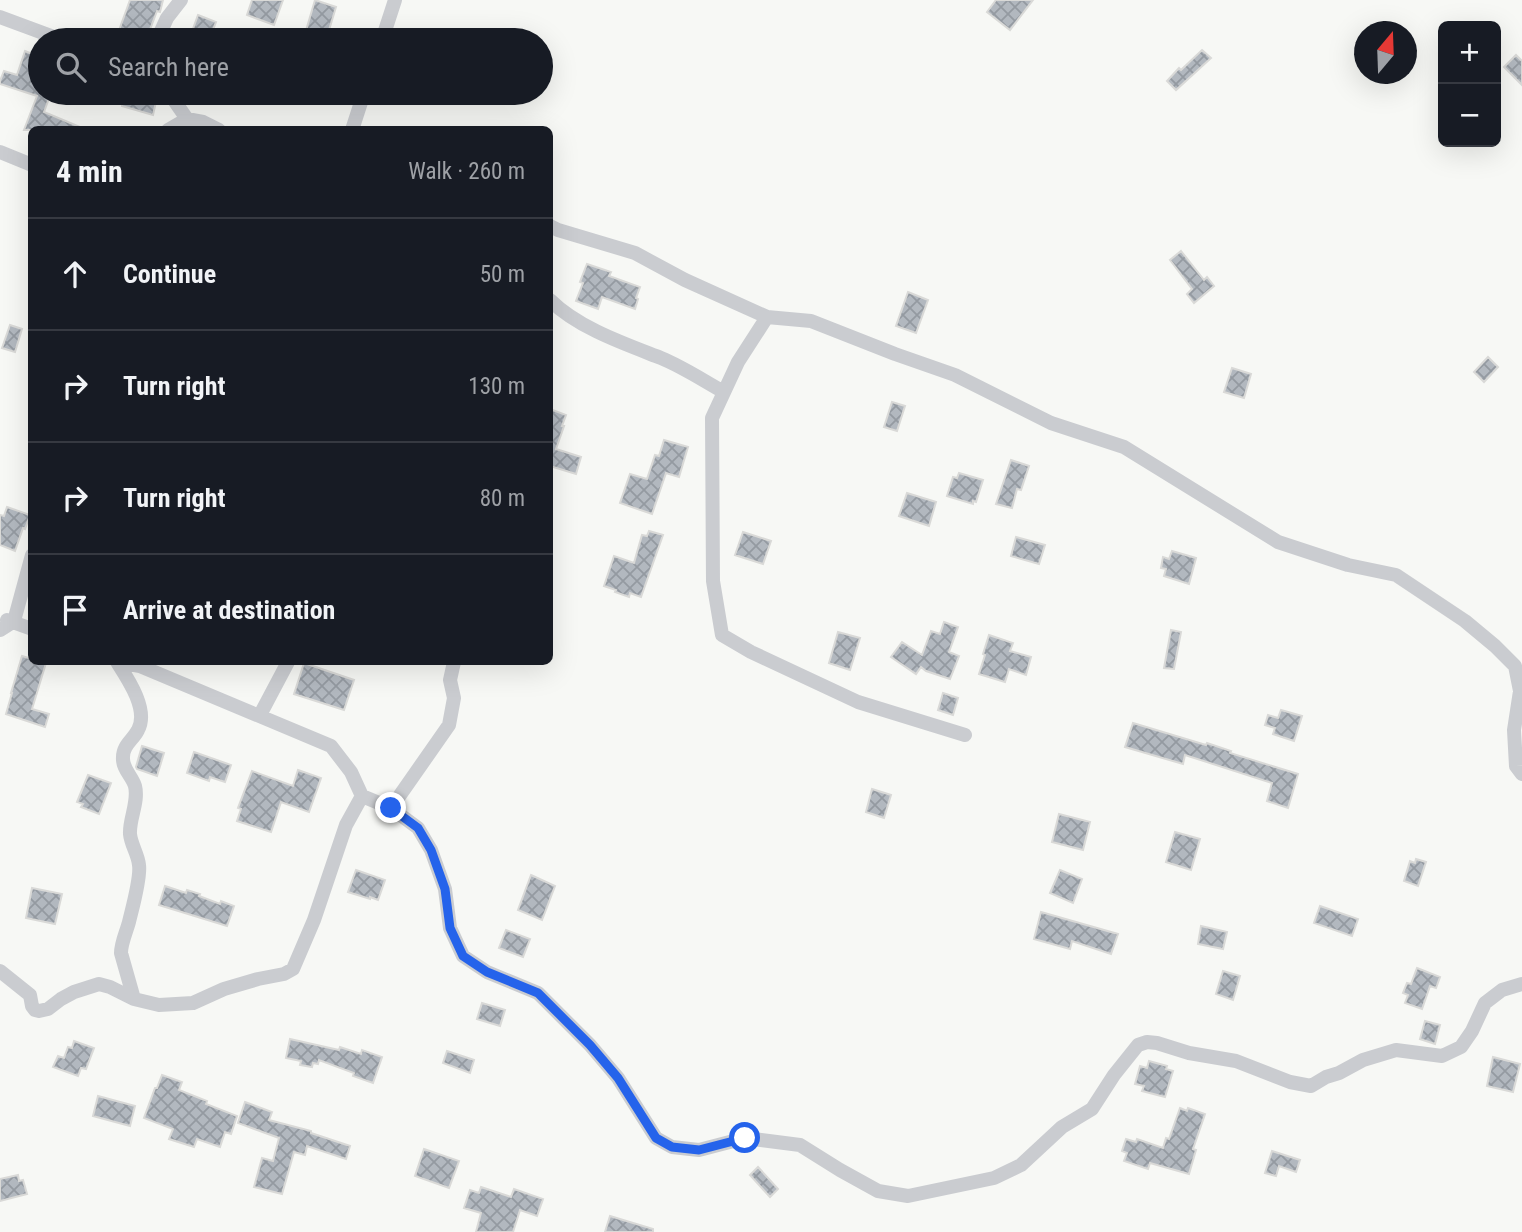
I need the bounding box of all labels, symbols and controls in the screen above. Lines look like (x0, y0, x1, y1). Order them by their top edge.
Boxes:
north arrow (1354, 21, 1417, 84)
map controls (1438, 21, 1501, 147)
button: + (1438, 21, 1501, 84)
search box (28, 28, 553, 105)
icon: search (52, 48, 90, 86)
text: Search here (108, 52, 229, 82)
button: − (1438, 84, 1501, 147)
text: 4 min (56, 154, 123, 189)
text: Walk · 260 m (408, 158, 525, 185)
icon: ahead (56, 255, 94, 293)
text: Continue (123, 259, 216, 289)
text: 50 m (480, 261, 525, 288)
icon: right (56, 367, 94, 405)
text: Turn right (123, 371, 225, 401)
text: 130 m (468, 373, 525, 400)
icon: right (56, 479, 94, 517)
text: Turn right (123, 483, 225, 513)
text: 80 m (480, 485, 525, 512)
icon: arrive (56, 591, 94, 629)
text: Arrive at destination (123, 595, 335, 625)
route end (375, 792, 406, 823)
route start (729, 1122, 760, 1153)

